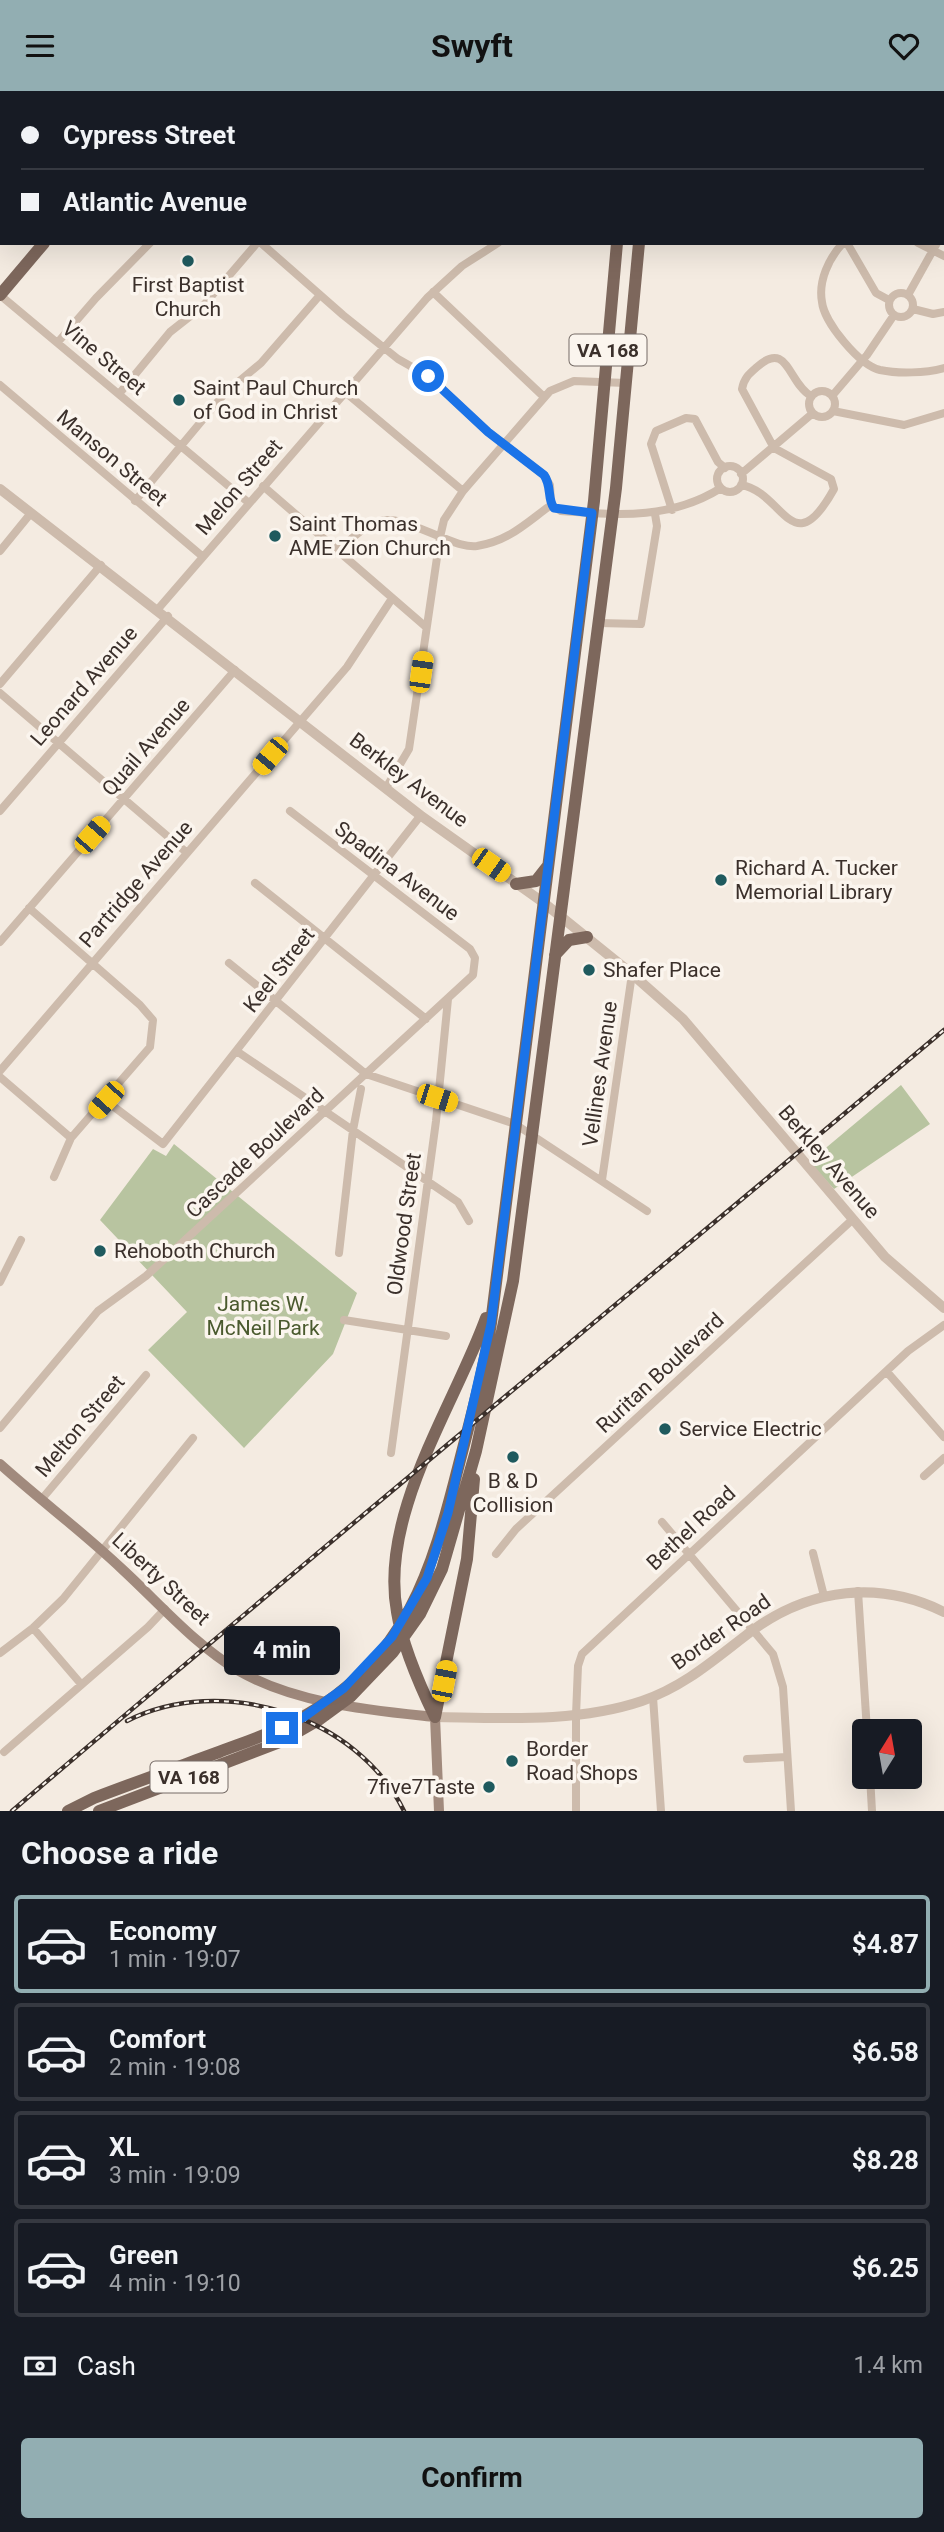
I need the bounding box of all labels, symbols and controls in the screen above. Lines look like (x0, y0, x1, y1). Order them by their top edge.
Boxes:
icon: menu (21, 27, 59, 65)
text: Swyft (431, 27, 513, 65)
icon: heart (885, 27, 923, 65)
text: Cypress Street (63, 120, 235, 150)
text: Atlantic Avenue (63, 187, 247, 217)
marker: First Baptist Church (180, 253, 196, 269)
place label: First Baptist Church (132, 273, 244, 321)
street label: Vine Street (57, 316, 151, 400)
road number: VA 168 (570, 335, 646, 365)
route start (412, 360, 444, 392)
place label: Saint Paul Church of God in Christ (193, 376, 358, 424)
marker: Saint Paul Church of God in Christ (171, 392, 187, 408)
street label: Manson Street (52, 405, 172, 511)
street label: Melon Street (191, 434, 287, 540)
place label: Saint Thomas AME Zion Church (289, 512, 451, 560)
marker: Saint Thomas AME Zion Church (267, 528, 283, 544)
street label: Leonard Avenue (26, 621, 142, 751)
car (408, 650, 435, 694)
street label: Quail Avenue (97, 693, 195, 801)
street label: Berkley Avenue (345, 728, 473, 832)
car (249, 733, 292, 779)
car (71, 812, 114, 858)
street label: Partridge Avenue (74, 816, 198, 952)
street label: Spadina Avenue (330, 816, 464, 926)
car (468, 844, 515, 886)
place label: Richard A. Tucker Memorial Library (735, 856, 898, 904)
marker: Richard A. Tucker Memorial Library (713, 872, 729, 888)
street label: Keel Street (238, 923, 320, 1017)
place label: Shafer Place (603, 958, 721, 982)
marker: Shafer Place (581, 962, 597, 978)
street label: Vellines Avenue (578, 1000, 622, 1148)
car (85, 1077, 128, 1123)
car (414, 1082, 461, 1114)
street label: Cascade Boulevard (181, 1083, 329, 1223)
street label: Berkley Avenue (773, 1101, 885, 1223)
street label: Oldwood Street (382, 1151, 426, 1297)
place label: Rehoboth Church (114, 1239, 275, 1263)
marker: Rehoboth Church (92, 1243, 108, 1259)
park label: James W. McNeil Park (206, 1292, 320, 1340)
street label: Ruritan Boulevard (592, 1308, 728, 1438)
street label: Melton Street (30, 1370, 130, 1482)
place label: Service Electric (679, 1417, 822, 1441)
marker: Service Electric (657, 1421, 673, 1437)
marker: B & D Collision (505, 1449, 521, 1465)
place label: B & D Collision (473, 1469, 553, 1517)
street label: Bethel Road (642, 1481, 740, 1575)
street label: Liberty Street (107, 1528, 215, 1630)
street label: Border Road (667, 1589, 775, 1675)
callout: 4 min (224, 1627, 340, 1675)
text: 4 min (253, 1637, 311, 1664)
car (430, 1658, 459, 1704)
route end (266, 1712, 298, 1744)
north arrow (852, 1719, 922, 1789)
map controls (852, 1719, 922, 1789)
place label: Border Road Shops (526, 1737, 638, 1785)
marker: Border Road Shops (504, 1753, 520, 1769)
road number: VA 168 (150, 1761, 228, 1793)
place label: 7five7Taste (367, 1775, 475, 1799)
marker: 7five7Taste (481, 1779, 497, 1795)
text: Choose a ride (21, 1834, 218, 1872)
icon: car (25, 1913, 88, 1976)
text: Economy (109, 1916, 216, 1946)
text: $4.87 (852, 1929, 919, 1959)
text: 1 min · 19:07 (109, 1946, 241, 1973)
icon: car (25, 2021, 88, 2084)
text: Comfort (109, 2024, 206, 2054)
text: $6.58 (852, 2037, 919, 2067)
text: 2 min · 19:08 (109, 2054, 241, 2081)
icon: car (25, 2129, 88, 2192)
text: XL (109, 2132, 140, 2162)
text: $8.28 (852, 2145, 919, 2175)
text: 3 min · 19:09 (109, 2162, 241, 2189)
icon: car (25, 2237, 88, 2300)
text: Green (109, 2240, 179, 2270)
text: $6.25 (852, 2253, 919, 2283)
text: 4 min · 19:10 (109, 2270, 241, 2297)
icon: cash (21, 2347, 59, 2385)
text: Cash (77, 2351, 136, 2381)
text: 1.4 km (854, 2352, 923, 2379)
button: Confirm (21, 2438, 923, 2518)

